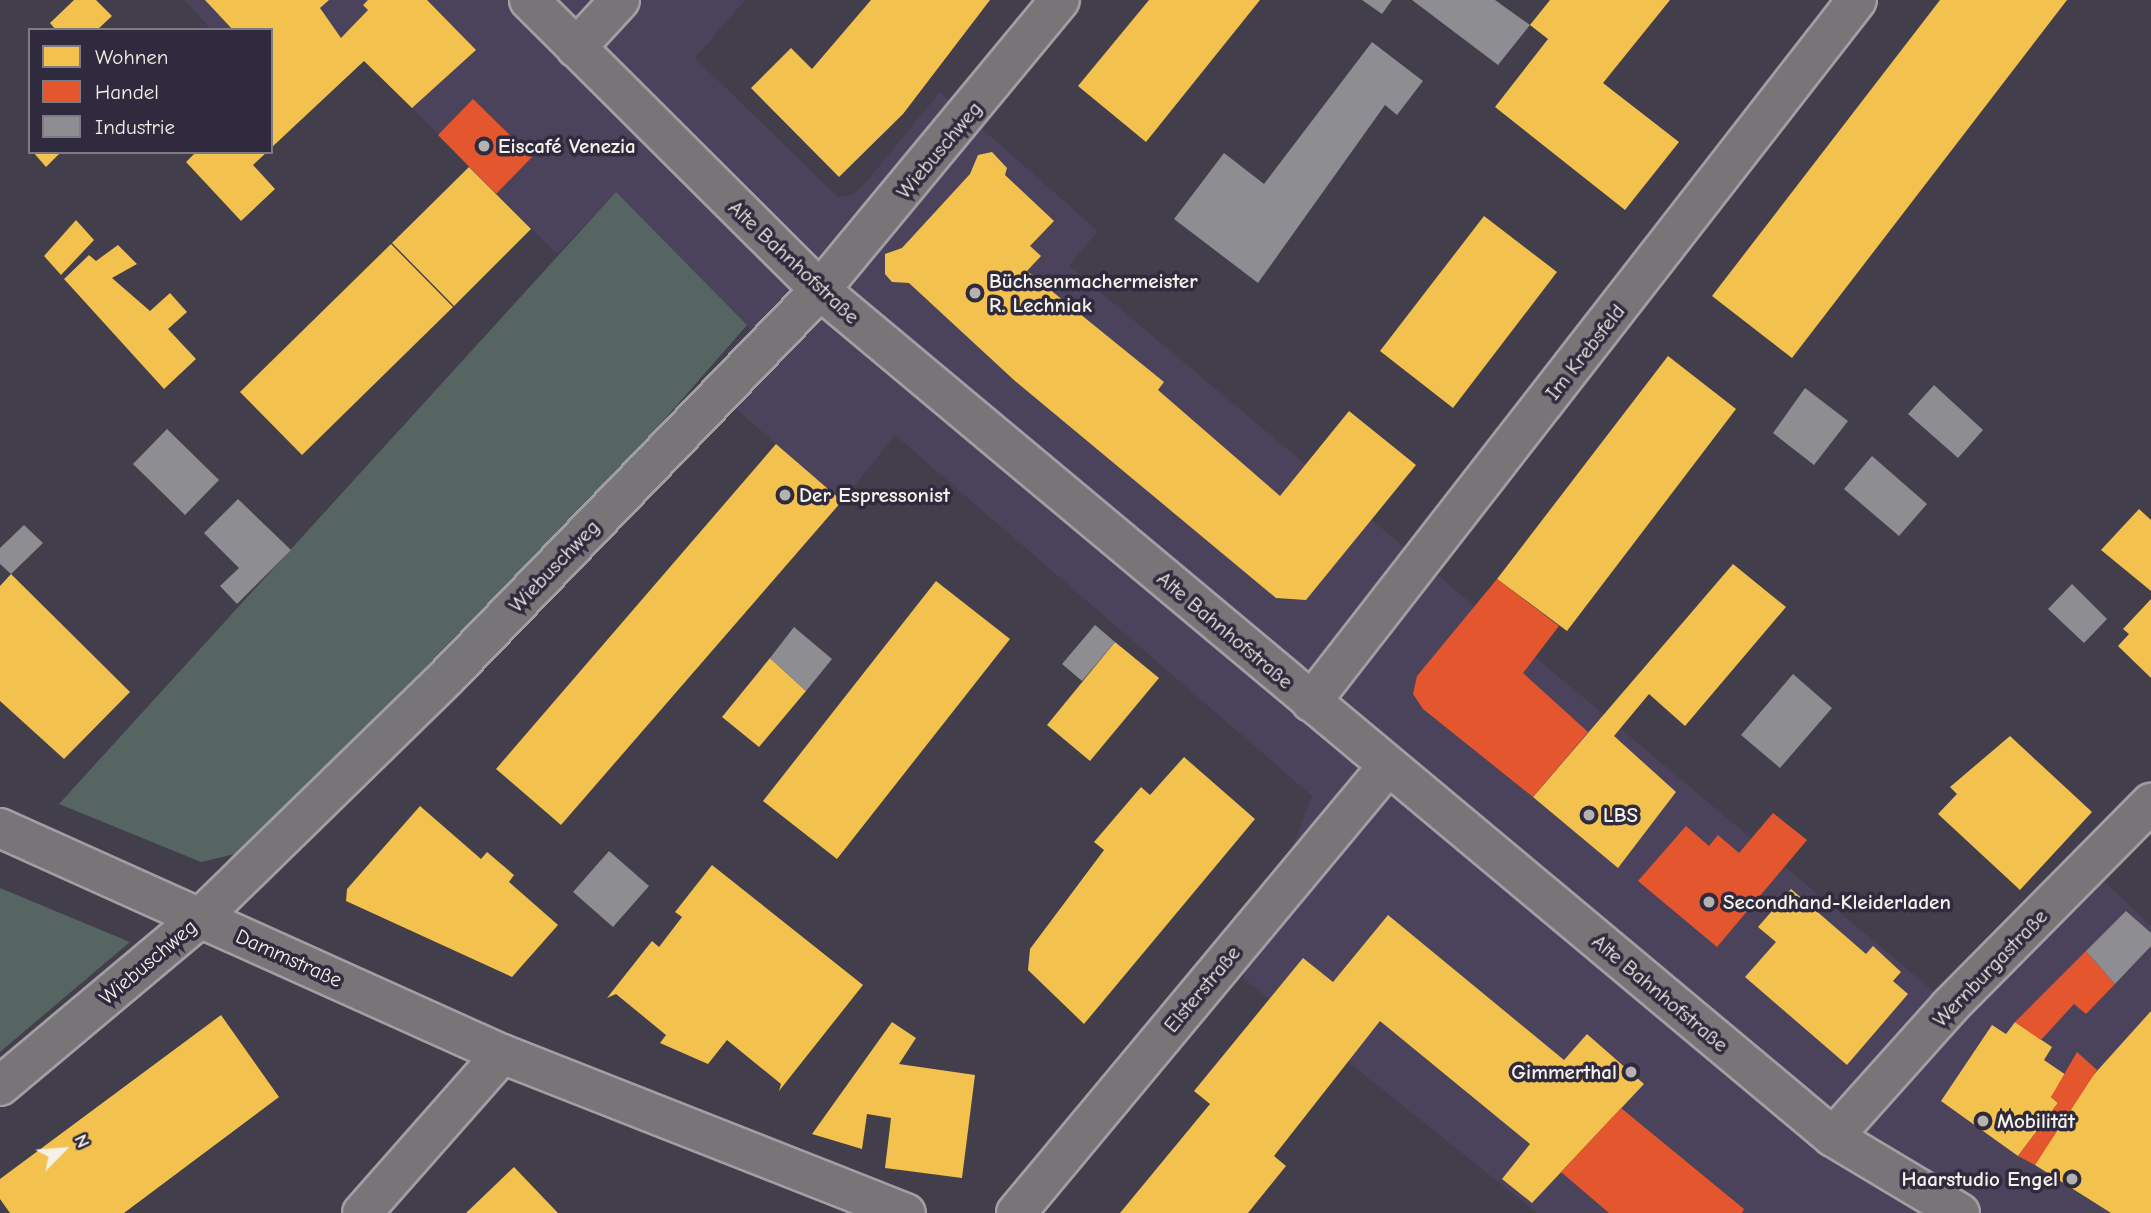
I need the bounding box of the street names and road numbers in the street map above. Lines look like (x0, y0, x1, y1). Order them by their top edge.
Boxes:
street label: Wiebuschweg (891, 96, 987, 204)
street label: Alte Bahnhofstraße (723, 195, 865, 329)
street label: Im Krebsfeld (1540, 299, 1630, 405)
street label: Wiebuschweg (503, 514, 605, 618)
street label: Alte Bahnhofstraße (1152, 566, 1298, 694)
street label: Wernburgastraße (1927, 904, 2053, 1032)
street label: Wiebuschweg (94, 914, 202, 1010)
street label: Dammstraße (232, 923, 346, 993)
street label: Alte Bahnhofstraße (1587, 929, 1733, 1057)
street label: Elsterstraße (1158, 941, 1246, 1037)

